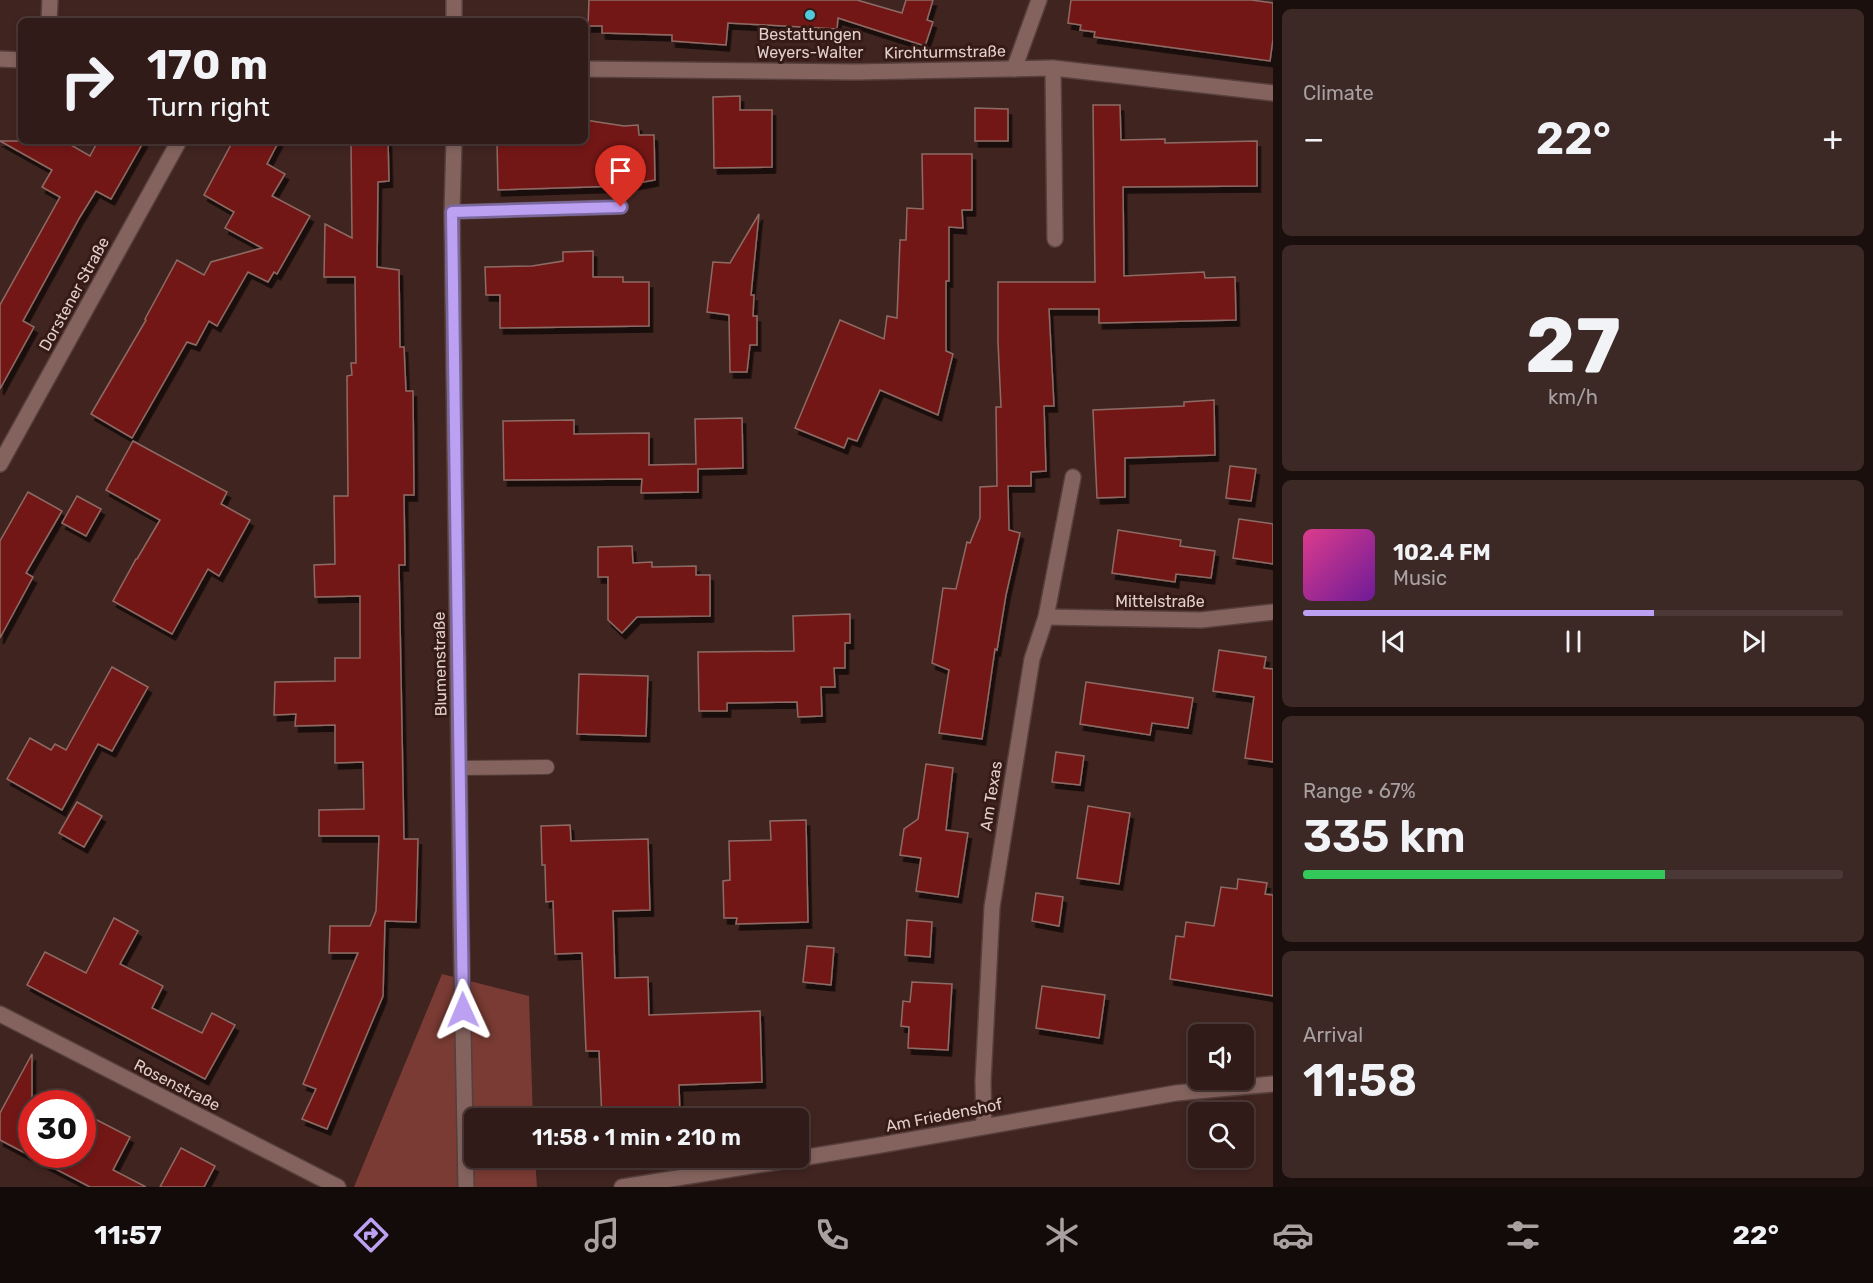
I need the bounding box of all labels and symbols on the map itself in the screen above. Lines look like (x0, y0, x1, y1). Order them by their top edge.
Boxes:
marker: Bestattungen Weyers-Walter (803, 8, 817, 22)
place label: Bestattungen Weyers-Walter (757, 25, 863, 62)
street label: Kirchturmstraße (884, 41, 1006, 63)
pin (595, 145, 646, 207)
street label: Dorstener Straße (35, 234, 113, 354)
street label: Mittelstraße (1115, 592, 1205, 611)
street label: Blumenstraße (430, 611, 450, 716)
street label: Am Texas (976, 760, 1006, 832)
position arrow (431, 978, 495, 1042)
street label: Rosenstraße (131, 1055, 223, 1115)
speed limit sign: 30 (18, 1090, 96, 1168)
street label: Am Friedenshof (884, 1094, 1005, 1136)

